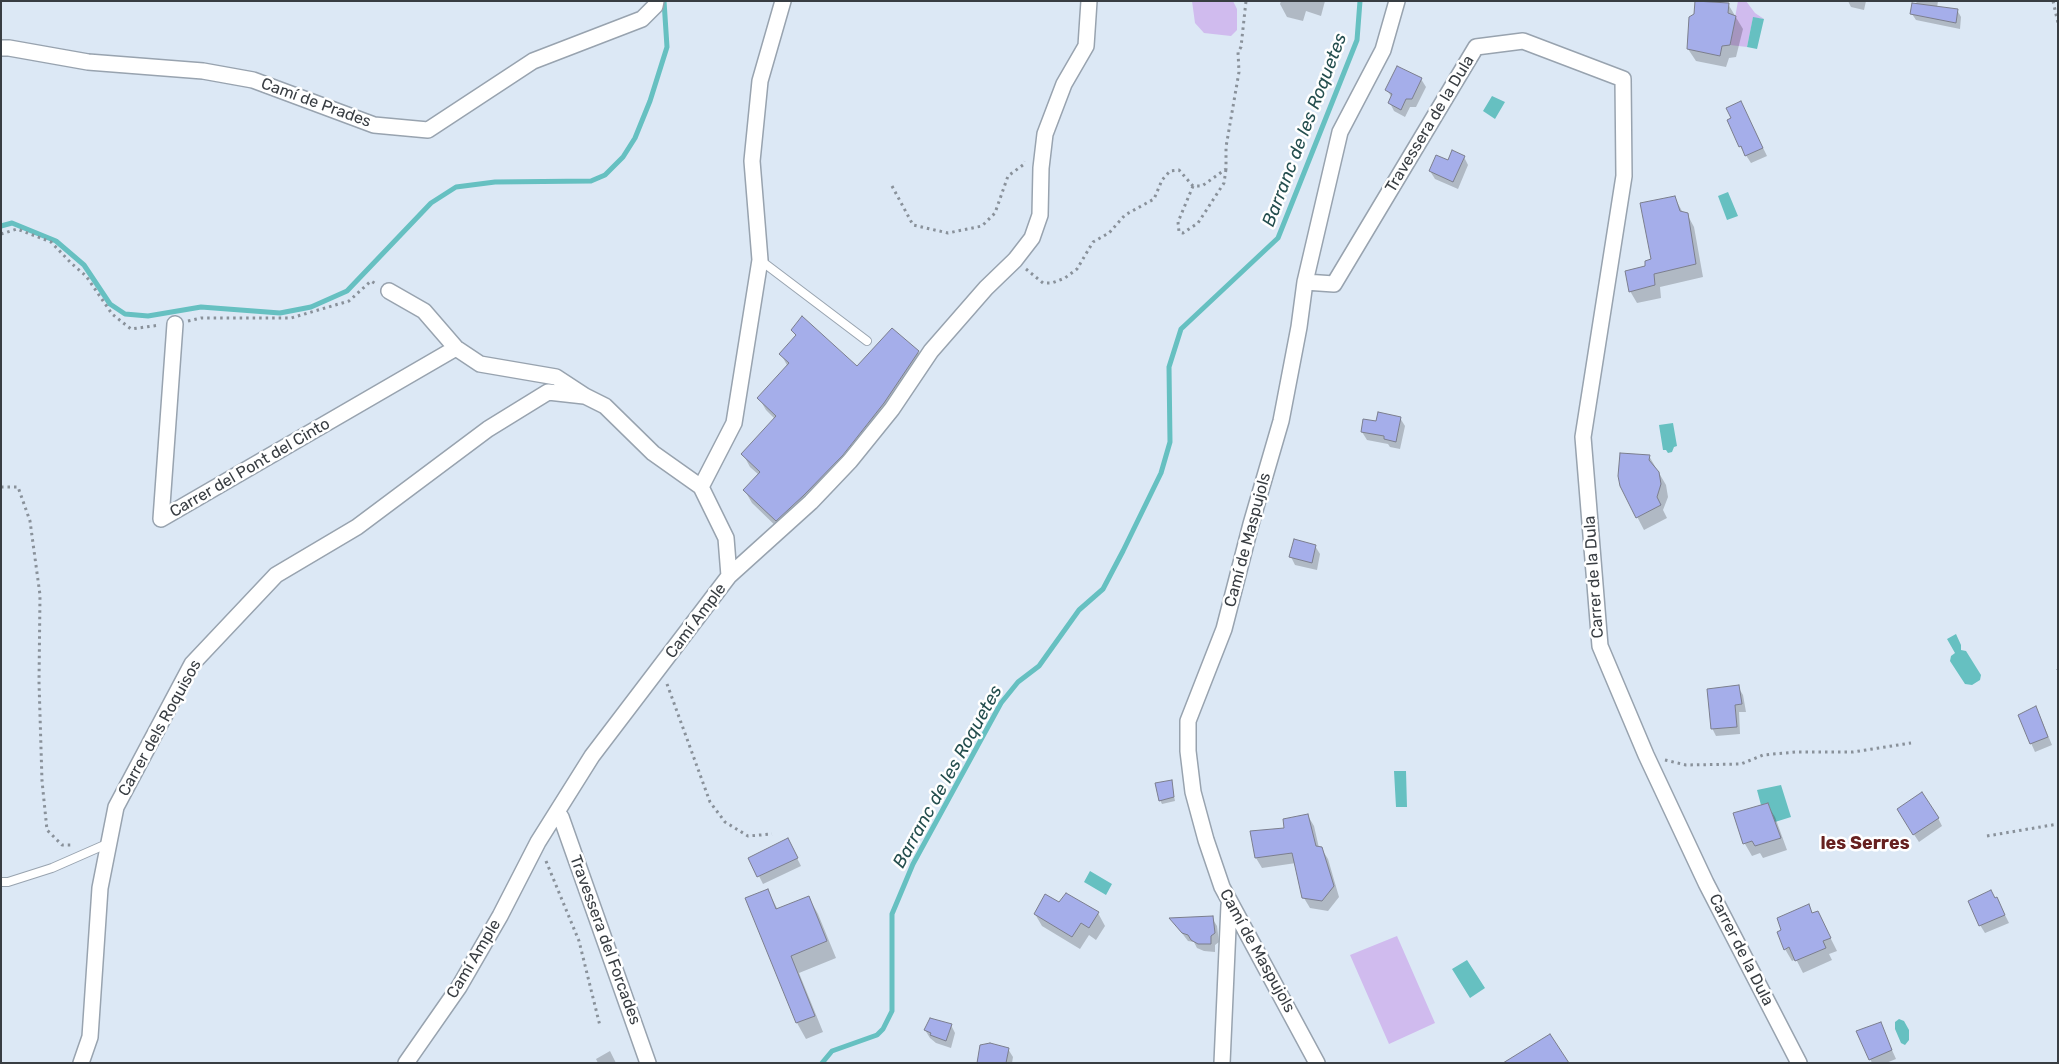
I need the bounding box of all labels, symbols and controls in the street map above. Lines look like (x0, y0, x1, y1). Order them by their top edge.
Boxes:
water label: Barranc de les Roquetes (1258, 30, 1352, 230)
street label: Travessera de la Dula (1381, 52, 1479, 196)
street label: Camí de Prades (258, 74, 374, 132)
street label: Carrer del Pont del Cinto (167, 414, 333, 522)
street label: Camí de Maspujols (1221, 471, 1275, 609)
street label: Carrer de la Dula (1580, 515, 1608, 639)
street label: Camí Ample (662, 580, 730, 662)
street label: Carrer dels Roquisos (115, 656, 205, 800)
water label: Barranc de les Roquetes (889, 682, 1007, 872)
district label: les Serres (1820, 833, 1910, 855)
street label: Travessera del Forcades (565, 853, 645, 1027)
street label: Camí de Maspujols (1215, 886, 1299, 1016)
street label: Carrer de la Dula (1705, 891, 1777, 1009)
street label: Camí Ample (443, 916, 505, 1002)

